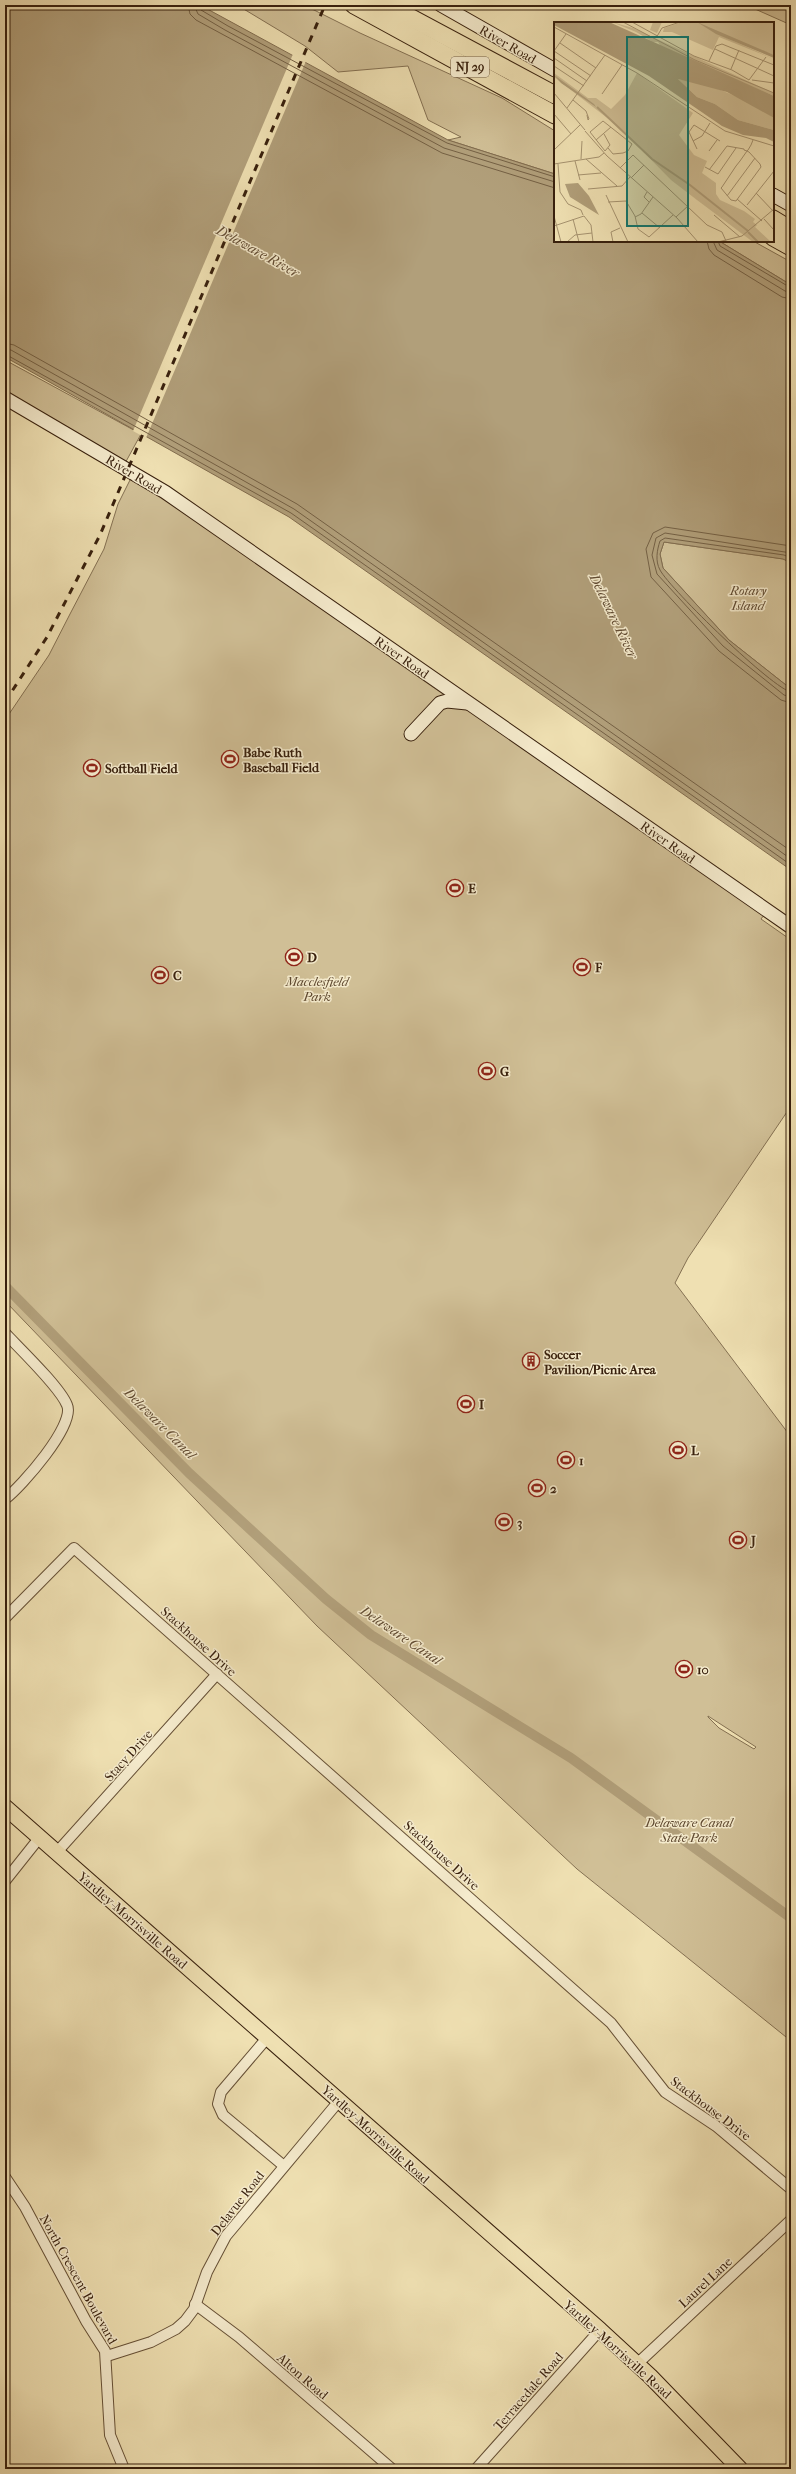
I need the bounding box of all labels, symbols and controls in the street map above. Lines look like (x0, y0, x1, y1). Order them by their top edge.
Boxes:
street label: River Road (477, 22, 540, 67)
inset map (554, 22, 774, 242)
road number: NJ 29 (451, 57, 489, 77)
water label: Delaware River (212, 221, 304, 282)
street label: River Road (103, 452, 165, 498)
water label: Delaware River (585, 570, 642, 663)
park label: Rotary Island (729, 583, 767, 613)
street label: River Road (372, 633, 433, 682)
place label: Babe Ruth Baseball Field (243, 745, 320, 775)
sports icon: Babe Ruth Baseball Field (220, 749, 240, 769)
sports icon: Softball Field (82, 758, 102, 778)
place label: Softball Field (105, 761, 179, 776)
street label: River Road (638, 818, 699, 867)
sports icon: E (445, 878, 465, 898)
place label: E (468, 881, 476, 896)
sports icon: D (284, 947, 304, 967)
place label: D (307, 950, 317, 965)
sports icon: F (572, 957, 592, 977)
place label: F (594, 960, 602, 975)
sports icon: C (150, 965, 170, 985)
place label: C (173, 968, 182, 983)
park label: Macclesfield Park (285, 974, 351, 1004)
sports icon: G (477, 1061, 497, 1081)
place label: G (500, 1064, 510, 1079)
place label: Soccer Pavilion/Picnic Area (544, 1347, 657, 1377)
building icon: Soccer Pavilion/Picnic Area (521, 1351, 541, 1371)
water label: Delaware Canal (120, 1383, 200, 1464)
sports icon: I (456, 1394, 476, 1414)
place label: I (479, 1397, 485, 1412)
sports icon: L (668, 1440, 688, 1460)
place label: L (691, 1443, 700, 1458)
sports icon: 1 (556, 1450, 576, 1470)
place label: 1 (579, 1453, 584, 1468)
sports icon: 2 (527, 1478, 547, 1498)
place label: 2 (550, 1481, 557, 1496)
sports icon: 3 (494, 1512, 514, 1532)
place label: 3 (517, 1515, 522, 1531)
sports icon: J (728, 1530, 748, 1550)
place label: J (749, 1533, 756, 1549)
water label: Delaware Canal (356, 1601, 446, 1670)
street label: Stackhouse Drive (158, 1603, 240, 1680)
sports icon: 10 (674, 1659, 694, 1679)
place label: 10 (697, 1662, 709, 1677)
street label: Stacy Drive (101, 1726, 156, 1784)
park label: Delaware Canal State Park (644, 1815, 735, 1845)
street label: Stackhouse Drive (401, 1817, 483, 1894)
street label: Yardley-Morrisville Road (74, 1868, 191, 1973)
street label: Stackhouse Drive (668, 2073, 754, 2144)
street label: Yardley-Morrisville Road (318, 2081, 433, 2187)
street label: Delavue Road (208, 2167, 268, 2239)
street label: North Crescent Boulevard (37, 2212, 121, 2347)
street label: Laurel Lane (676, 2254, 735, 2311)
street label: Yardley-Morrisville Road (560, 2296, 675, 2402)
street label: Terracedale Road (491, 2349, 567, 2433)
street label: Alton Road (273, 2350, 332, 2403)

